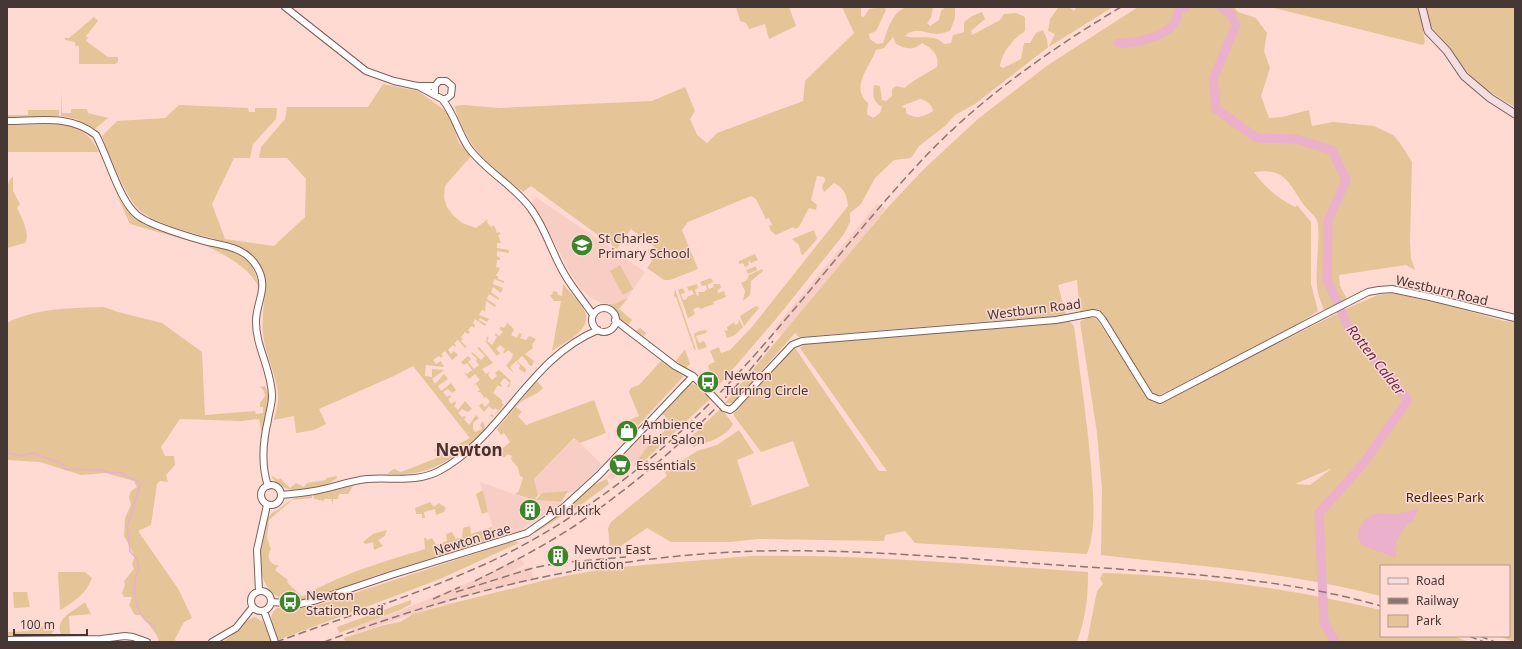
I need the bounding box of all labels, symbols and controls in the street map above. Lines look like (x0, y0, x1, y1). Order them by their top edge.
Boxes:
place label: St Charles Primary School (598, 229, 690, 262)
school or university icon: St Charles Primary School (569, 232, 595, 258)
street label: Westburn Road (1394, 271, 1490, 309)
street label: Westburn Road (986, 294, 1082, 324)
water label: Rotten Calder (1343, 321, 1410, 399)
place label: Newton Turning Circle (724, 366, 808, 399)
bus stop icon: Newton Turning Circle (695, 369, 721, 395)
place label: Ambience Hair Salon (642, 415, 705, 448)
shop icon: Ambience Hair Salon (614, 418, 640, 444)
district label: Newton (435, 438, 503, 461)
supermarket icon: Essentials (607, 452, 633, 478)
place label: Essentials (636, 456, 696, 474)
park label: Redlees Park (1406, 488, 1484, 506)
building icon: Auld Kirk (517, 497, 543, 523)
place label: Auld Kirk (546, 501, 601, 519)
street label: Newton Brae (431, 519, 513, 559)
place label: Newton East Junction (572, 540, 651, 573)
building icon: Newton East Junction (545, 543, 571, 569)
legend (1380, 565, 1510, 637)
text: Road (1416, 572, 1445, 589)
place label: Newton Station Road (306, 586, 384, 619)
bus stop icon: Newton Station Road (277, 589, 303, 615)
text: Railway (1416, 592, 1460, 609)
scale bar (14, 611, 87, 637)
text: Park (1416, 612, 1442, 629)
text: 100 m (20, 616, 55, 633)

